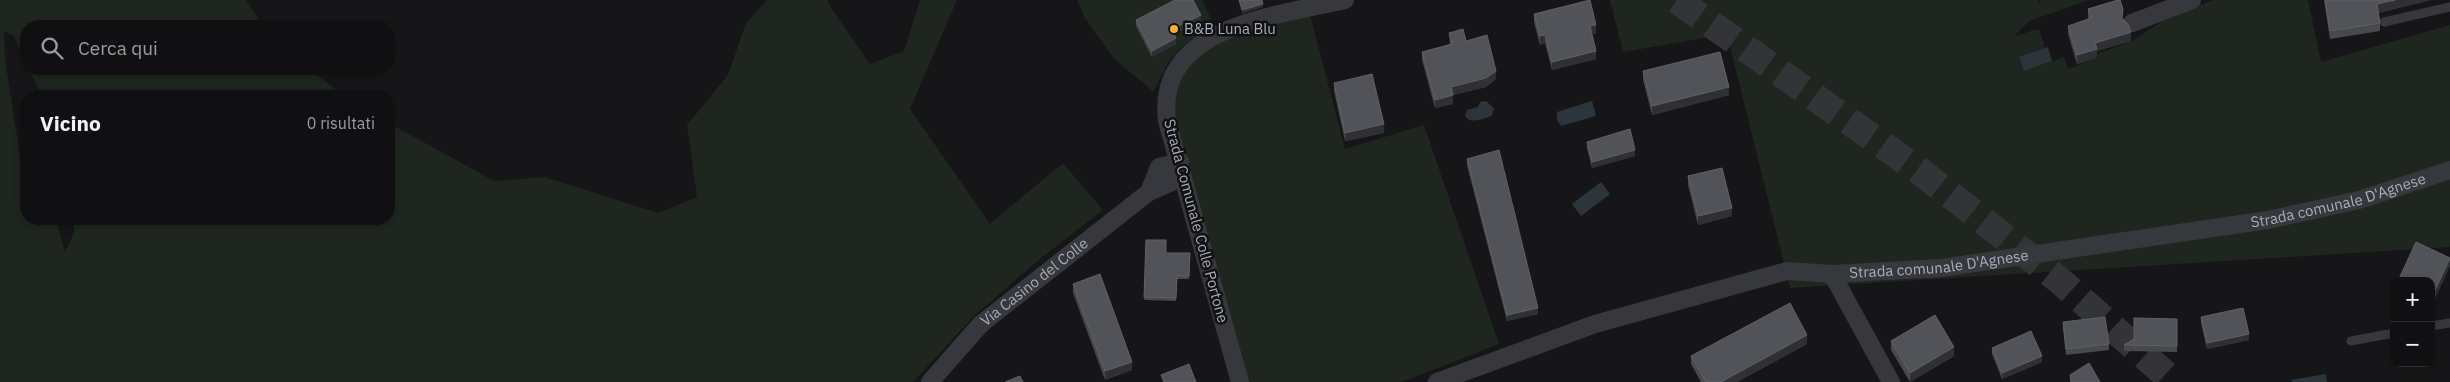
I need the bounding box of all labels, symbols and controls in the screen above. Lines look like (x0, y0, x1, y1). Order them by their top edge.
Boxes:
place label: B&B Luna Blu (1184, 19, 1276, 38)
search box (20, 20, 395, 75)
marker: B&B Luna Blu (1168, 23, 1180, 35)
icon: search (38, 34, 66, 62)
text: Cerca qui (78, 36, 158, 60)
text: Vicino (40, 109, 101, 137)
text: 0 risultati (307, 113, 375, 133)
street label: Strada Comunale Colle Portone (1160, 117, 1233, 325)
street label: Strada comunale D'Agnese (2249, 169, 2428, 231)
street label: Via Casino del Colle (976, 233, 1092, 330)
street label: Strada comunale D'Agnese (1849, 245, 2030, 282)
map controls (2390, 277, 2435, 367)
button: + (2390, 277, 2435, 322)
button: − (2390, 322, 2435, 367)

